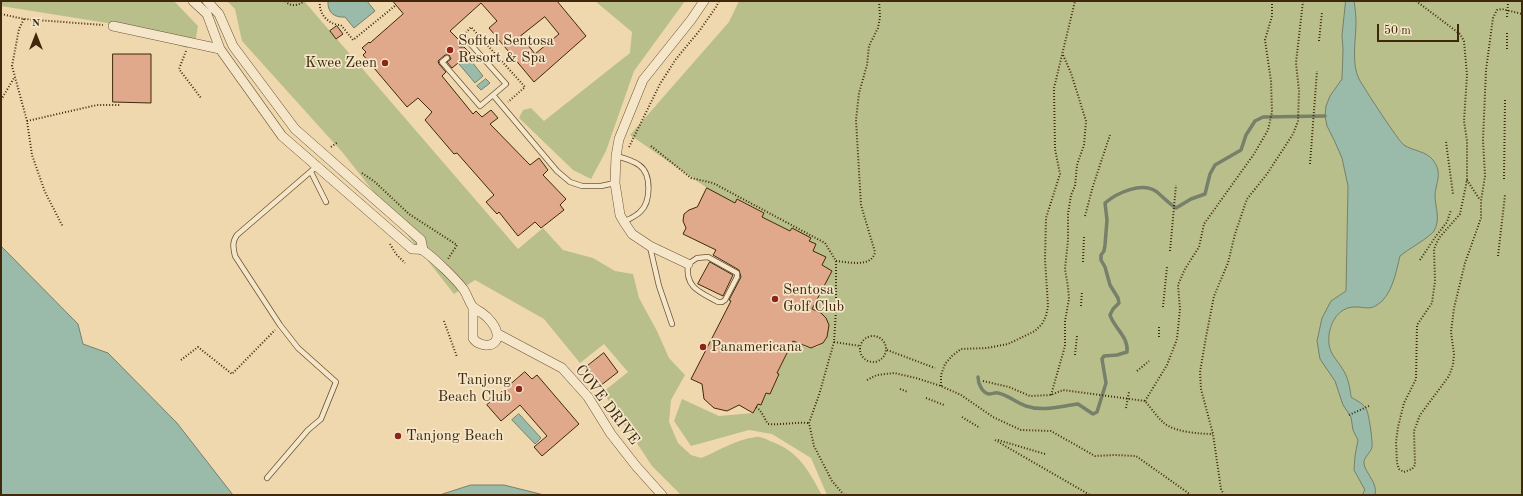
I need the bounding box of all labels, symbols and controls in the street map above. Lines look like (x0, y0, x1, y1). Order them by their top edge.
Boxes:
north arrow (16, 16, 56, 56)
scale bar (1379, 16, 1461, 42)
text: N (32, 18, 40, 29)
text: 50 m (1384, 25, 1411, 37)
place label: Sofitel Sentosa Resort & Spa (458, 32, 554, 67)
marker: Sofitel Sentosa Resort & Spa (445, 45, 455, 55)
place label: Kwee Zeen (305, 54, 377, 72)
marker: Kwee Zeen (380, 58, 390, 68)
place label: Sentosa Golf Club (783, 281, 844, 316)
marker: Sentosa Golf Club (770, 294, 780, 304)
place label: Panamericana (711, 338, 802, 356)
marker: Panamericana (698, 342, 708, 352)
street label: COVE DRIVE (571, 361, 643, 449)
place label: Tanjong Beach Club (438, 371, 511, 406)
marker: Tanjong Beach Club (514, 384, 524, 394)
place label: Tanjong Beach (406, 427, 503, 445)
marker: Tanjong Beach (393, 431, 403, 441)

